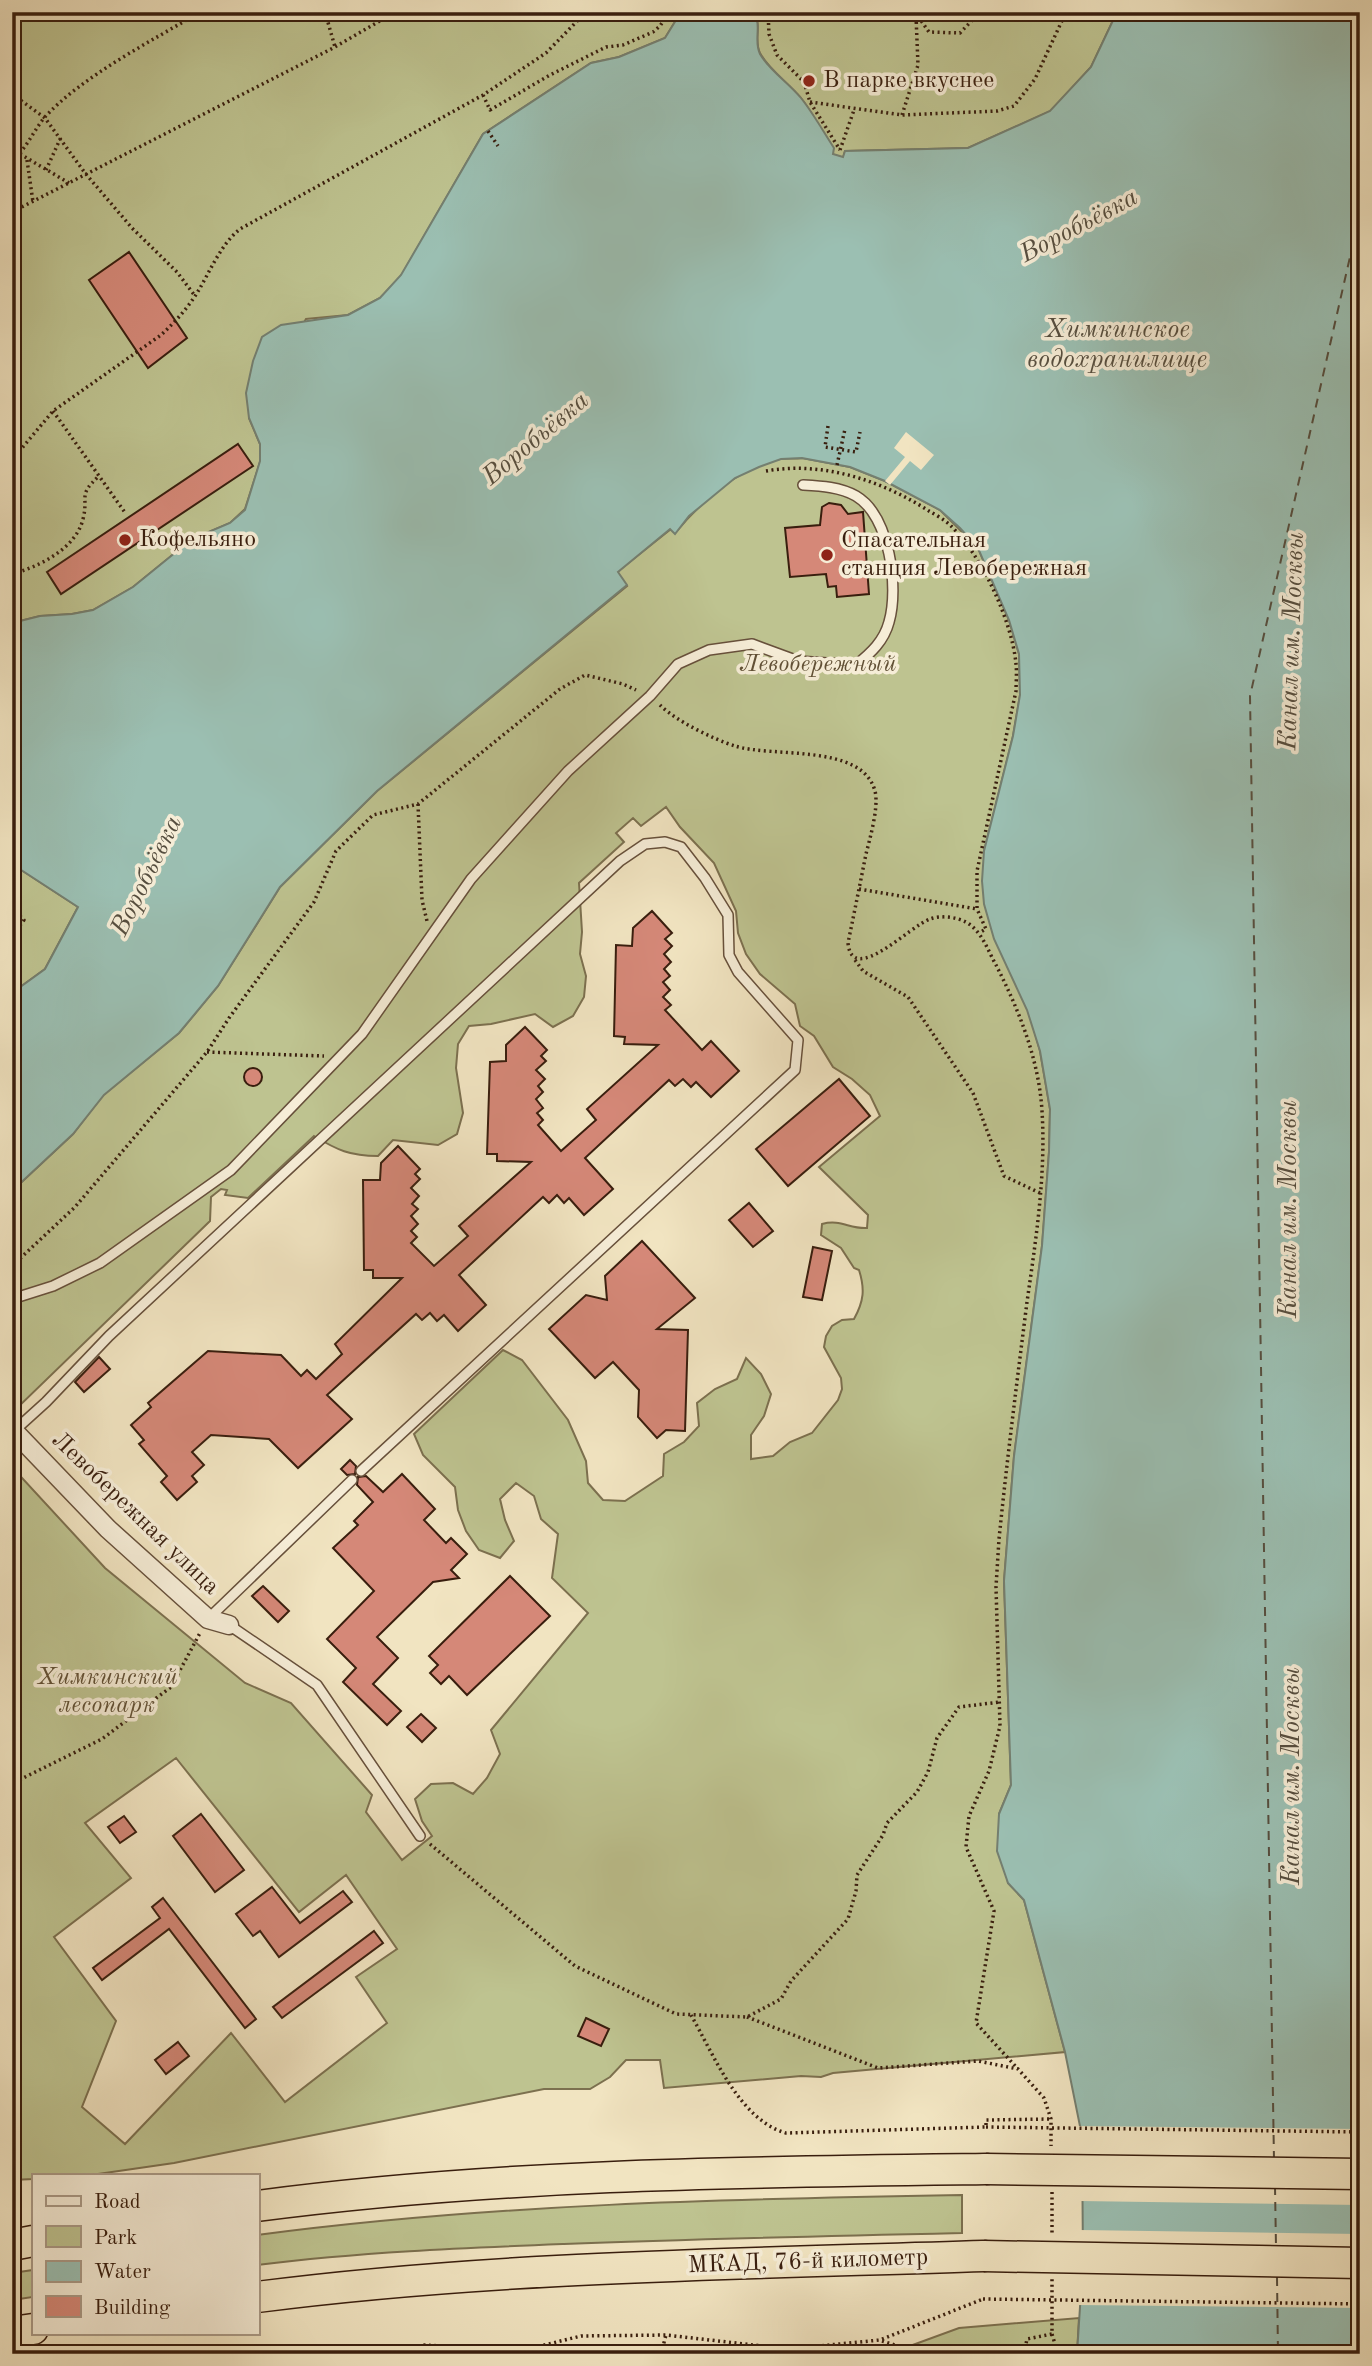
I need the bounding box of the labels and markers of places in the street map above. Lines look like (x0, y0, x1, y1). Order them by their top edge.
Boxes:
place label: В парке вкуснее (823, 69, 994, 93)
marker: В парке вкуснее (801, 73, 817, 89)
place label: Кофельяно (139, 528, 256, 552)
place label: Спасательная станция Левобережная (841, 529, 1087, 581)
marker: Кофельяно (117, 532, 133, 548)
marker: Спасательная станция Левобережная (819, 547, 835, 563)

